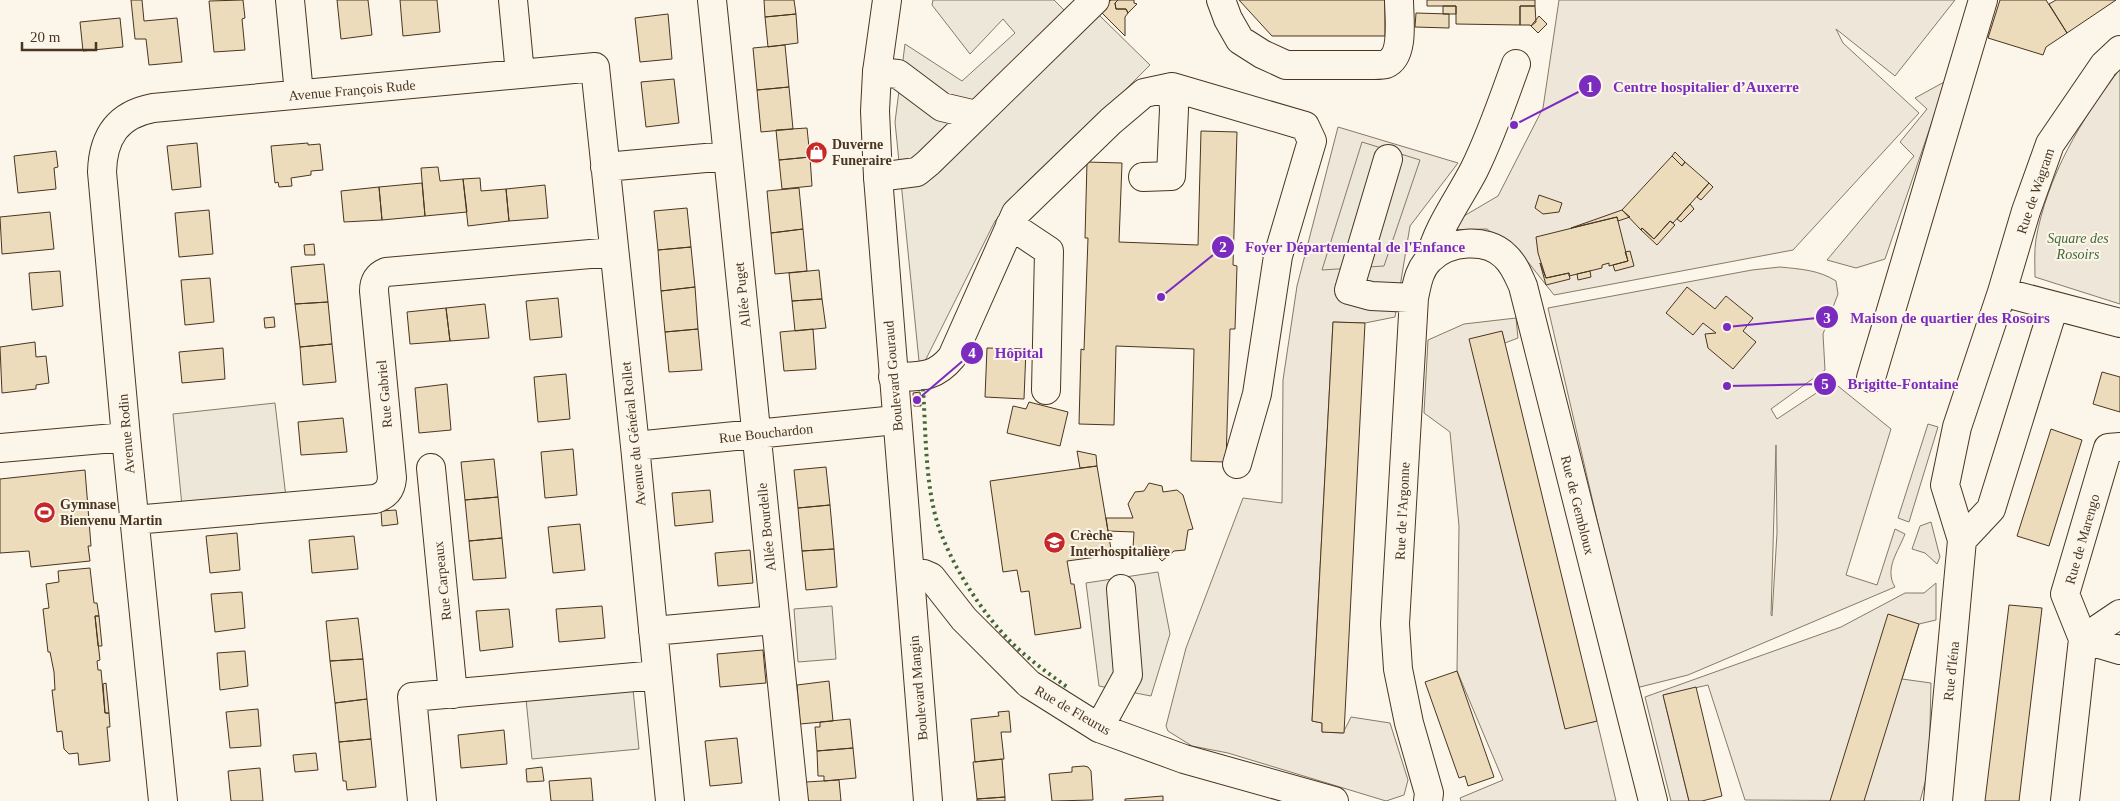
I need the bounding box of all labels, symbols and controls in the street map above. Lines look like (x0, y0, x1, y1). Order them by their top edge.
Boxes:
scale bar (22, 20, 96, 52)
text: 20 m (30, 29, 61, 45)
callout: Centre hospitalier d’Auxerre (1578, 71, 1809, 101)
street label: Avenue François Rude (288, 77, 416, 104)
text: 1 (1586, 79, 1594, 95)
text: Centre hospitalier d’Auxerre (1613, 79, 1799, 95)
place label: Duverne Funeraire (832, 137, 892, 168)
shop icon: Duverne Funeraire (804, 140, 828, 164)
street label: Rue de Wagram (2014, 146, 2057, 236)
park label: Square des Rosoirs (2047, 231, 2109, 262)
callout: Foyer Départemental de l'Enfance (1210, 232, 1476, 262)
text: 2 (1219, 239, 1227, 255)
text: Foyer Départemental de l'Enfance (1245, 239, 1465, 255)
street label: Allée Puget (732, 261, 753, 328)
callout: Maison de quartier des Rosoirs (1815, 302, 2060, 332)
text: 3 (1823, 310, 1831, 326)
text: Maison de quartier des Rosoirs (1850, 310, 2050, 326)
street label: Boulevard Gouraud (881, 320, 906, 432)
callout: Hôpital (960, 338, 1053, 368)
text: 4 (968, 345, 976, 361)
text: Hôpital (995, 345, 1043, 361)
street label: Rue Gabriel (374, 359, 395, 428)
street label: Avenue du Général Rollet (618, 361, 649, 507)
callout: Brigitte-Fontaine (1813, 369, 1969, 399)
text: 5 (1821, 376, 1829, 392)
text: Brigitte-Fontaine (1848, 376, 1959, 392)
street label: Avenue Rodin (116, 393, 137, 475)
street label: Rue Bouchardon (718, 421, 814, 446)
street label: Rue de Gembloux (1558, 454, 1597, 556)
street label: Rue de l'Argonne (1392, 462, 1413, 560)
street label: Allée Bourdelle (754, 482, 779, 572)
street label: Rue de Marengo (2062, 492, 2103, 586)
place label: Gymnase Bienvenu Martin (60, 497, 162, 528)
sports icon: Gymnase Bienvenu Martin (32, 500, 56, 524)
place label: Crèche Interhospitalière (1070, 528, 1170, 559)
school or university icon: Crèche Interhospitalière (1042, 531, 1066, 555)
street label: Rue Carpeaux (431, 541, 454, 621)
street label: Boulevard Mangin (906, 635, 931, 741)
street label: Rue d'Iéna (1941, 640, 1962, 702)
street label: Rue de Fleurus (1032, 683, 1113, 738)

